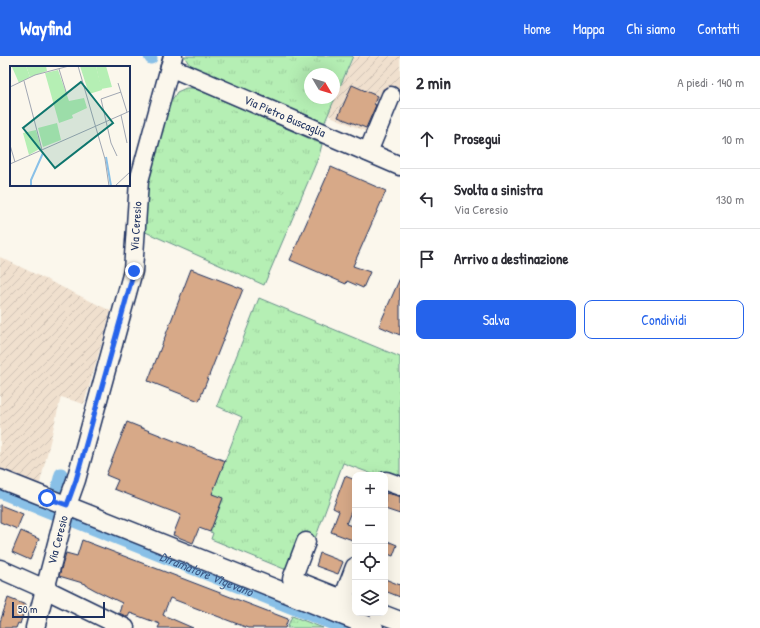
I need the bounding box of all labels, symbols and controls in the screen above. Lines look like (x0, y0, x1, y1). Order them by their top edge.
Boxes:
text: Wayfind (20, 15, 71, 41)
text: Home (524, 19, 551, 38)
text: Mappa (573, 19, 604, 38)
text: Chi siamo (626, 19, 675, 38)
text: Contatti (697, 19, 740, 38)
inset map (10, 66, 130, 186)
north arrow (304, 68, 340, 104)
text: 2 min (416, 71, 451, 94)
text: A piedi · 140 m (677, 73, 744, 91)
street label: Via Pietro Buscaglia (241, 91, 329, 141)
icon: ahead (416, 128, 438, 150)
text: Prosegui (454, 128, 501, 149)
text: 10 m (722, 130, 744, 148)
text: Svolta a sinistra (454, 179, 543, 200)
icon: left (416, 188, 438, 210)
text: 130 m (716, 190, 744, 208)
text: Via Ceresio (454, 200, 508, 218)
street label: Via Ceresio (125, 201, 146, 252)
icon: arrive (416, 248, 438, 270)
text: Arrivo a destinazione (454, 248, 568, 269)
route end (125, 262, 143, 280)
button: Salva (416, 300, 576, 339)
button: Condividi (584, 300, 744, 339)
map controls (352, 472, 388, 616)
button: + (352, 472, 388, 508)
route start (38, 489, 56, 507)
button: − (352, 508, 388, 544)
street label: Via Ceresio (43, 513, 72, 566)
button: locate (352, 544, 388, 580)
water label: Diramatore Vigevano (157, 547, 257, 601)
button: layers (352, 580, 388, 616)
scale bar (12, 600, 105, 619)
text: 50 m (18, 602, 38, 616)

